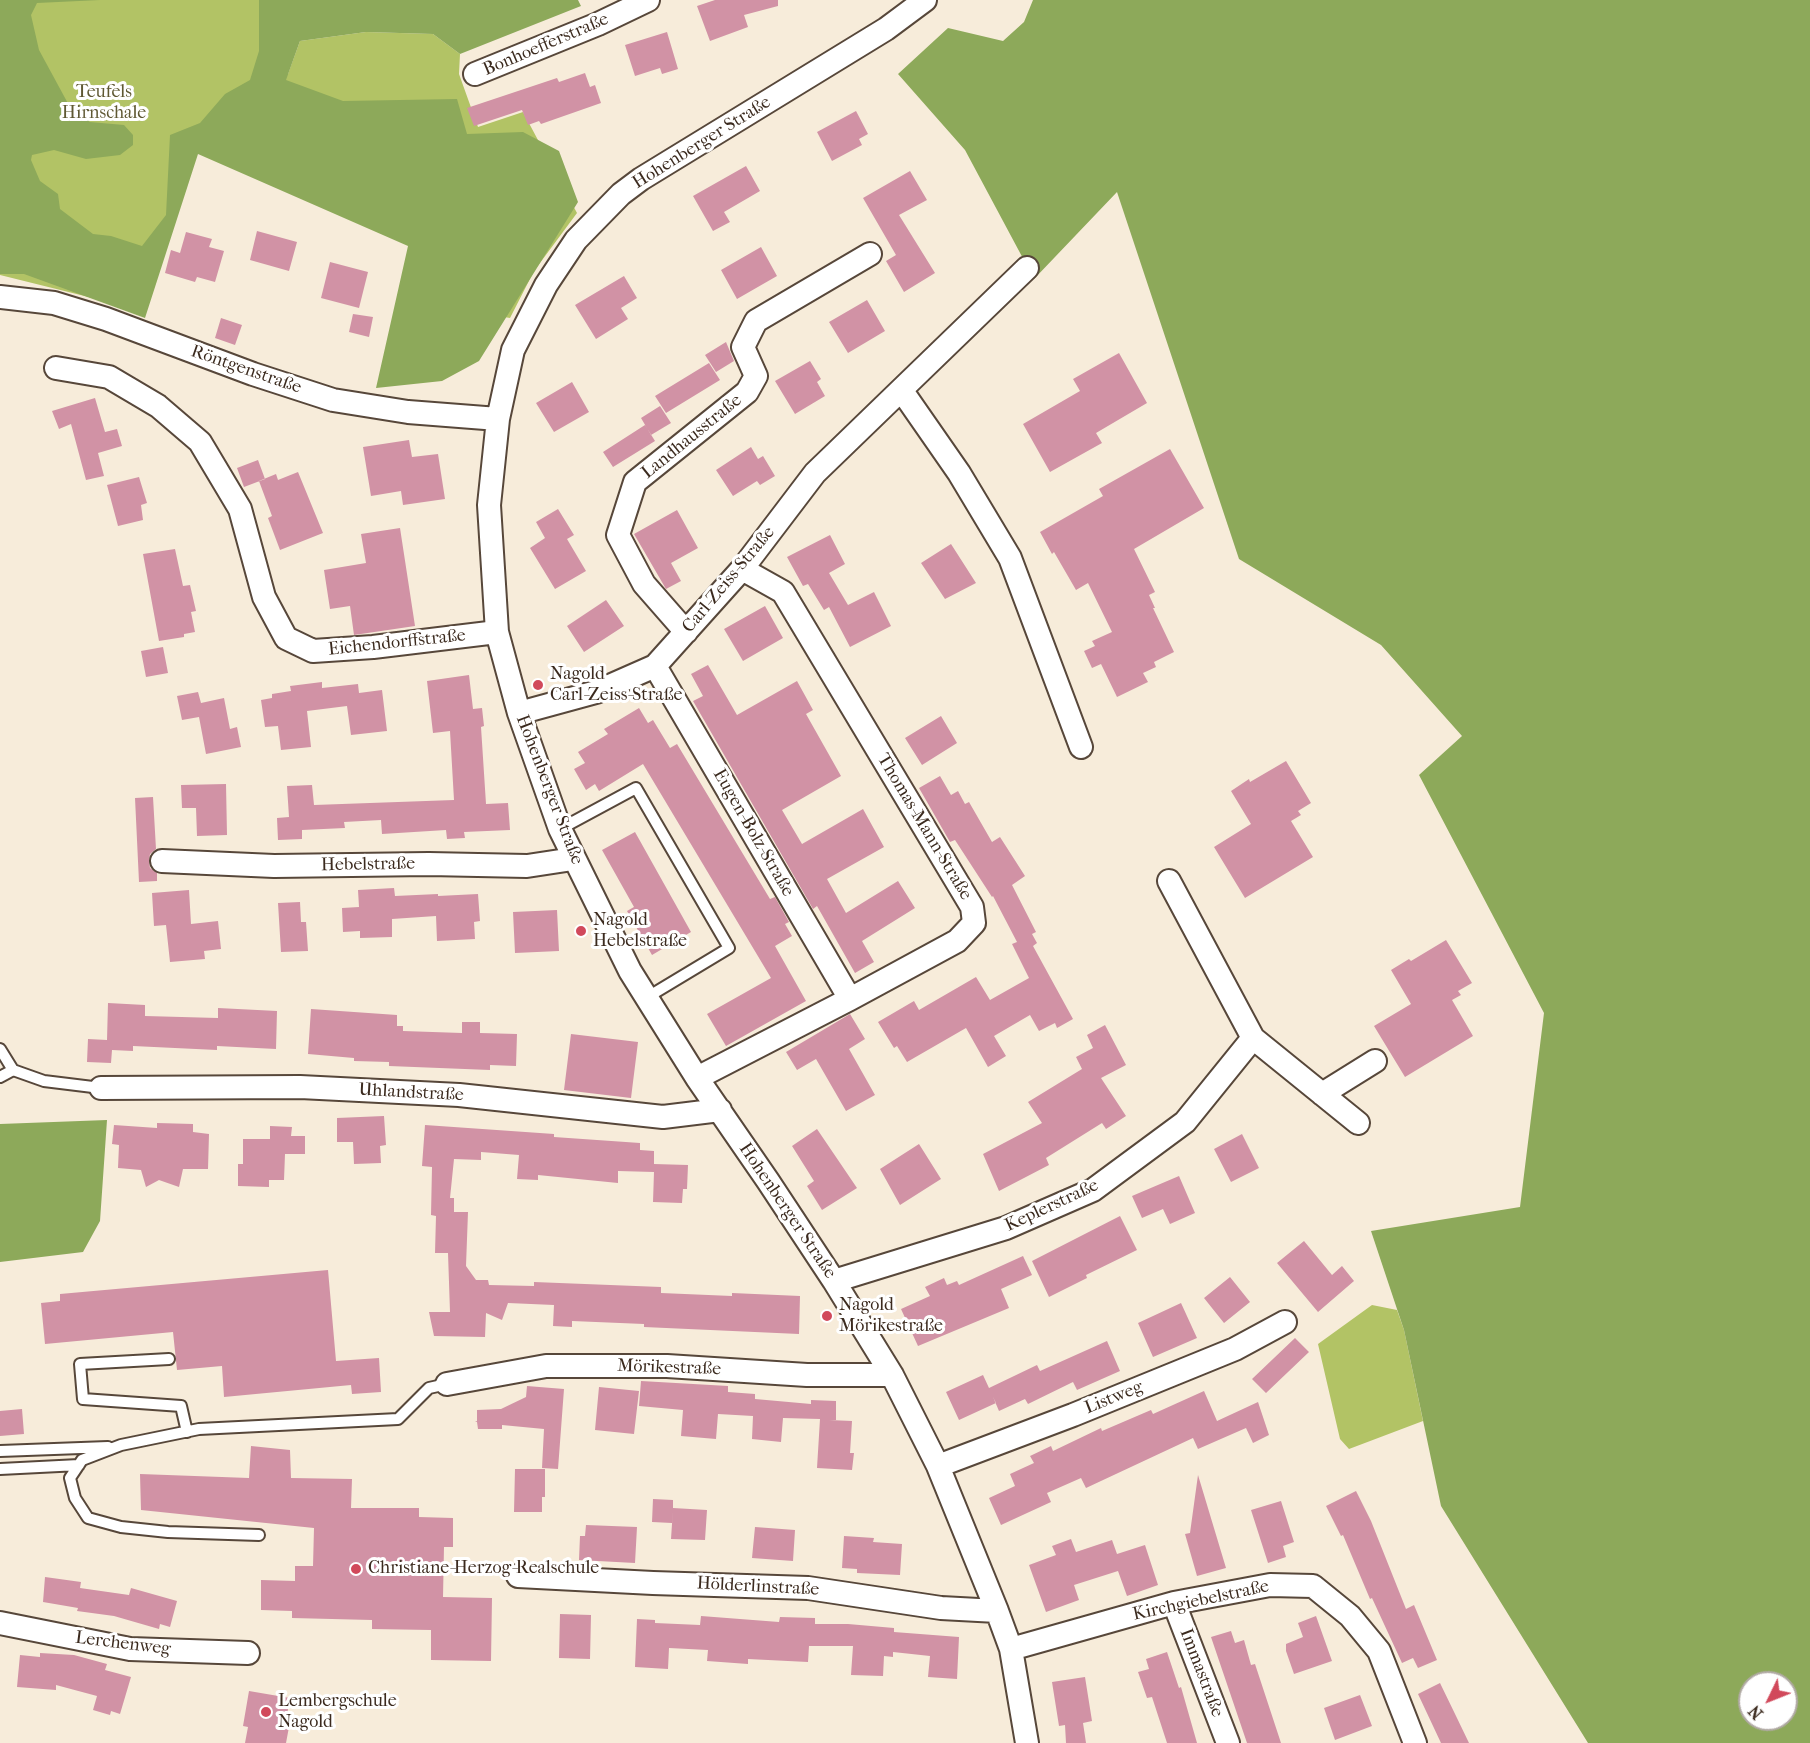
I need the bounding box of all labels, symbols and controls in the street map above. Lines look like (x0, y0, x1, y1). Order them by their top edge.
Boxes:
street label: Bonhoefferstraße (480, 9, 612, 81)
park label: Teufels Hirnschale (62, 82, 146, 124)
street label: Hohenberger Straße (629, 92, 775, 194)
street label: Röntgenstraße (188, 341, 304, 399)
street label: Landhausstraße (638, 390, 746, 484)
street label: Carl-Zeiss-Straße (678, 522, 780, 638)
street label: Eichendorffstraße (327, 625, 467, 661)
place label: Nagold Carl-Zeiss-Straße (550, 664, 682, 706)
marker: Nagold Carl-Zeiss-Straße (531, 678, 545, 692)
street label: Hohenberger Straße (510, 712, 588, 868)
street label: Thomas-Mann-Straße (872, 750, 976, 904)
street label: Eugen-Bolz-Straße (708, 765, 798, 901)
street label: Hebelstraße (321, 853, 415, 877)
place label: Nagold Hebelstraße (593, 910, 687, 952)
marker: Nagold Hebelstraße (574, 924, 588, 938)
street label: Uhlandstraße (358, 1079, 464, 1107)
street label: Hohenberger Straße (734, 1139, 840, 1283)
street label: Keplerstraße (1002, 1175, 1102, 1237)
place label: Nagold Mörikestraße (839, 1295, 943, 1338)
marker: Nagold Mörikestraße (820, 1309, 834, 1323)
street label: Mörikestraße (617, 1355, 721, 1381)
street label: Listweg (1082, 1377, 1146, 1419)
place label: Christiane-Herzog-Realschule (368, 1558, 599, 1580)
marker: Christiane-Herzog-Realschule (349, 1562, 363, 1576)
street label: Hölderlinstraße (696, 1573, 820, 1601)
street label: Kirchgiebelstraße (1131, 1576, 1271, 1626)
street label: Immastraße (1174, 1626, 1228, 1720)
street label: Lerchenweg (74, 1627, 172, 1661)
north arrow (1738, 1671, 1798, 1731)
place label: Lembergschule Nagold (278, 1691, 397, 1734)
text: N (1745, 1701, 1767, 1723)
marker: Lembergschule Nagold (259, 1705, 273, 1719)

